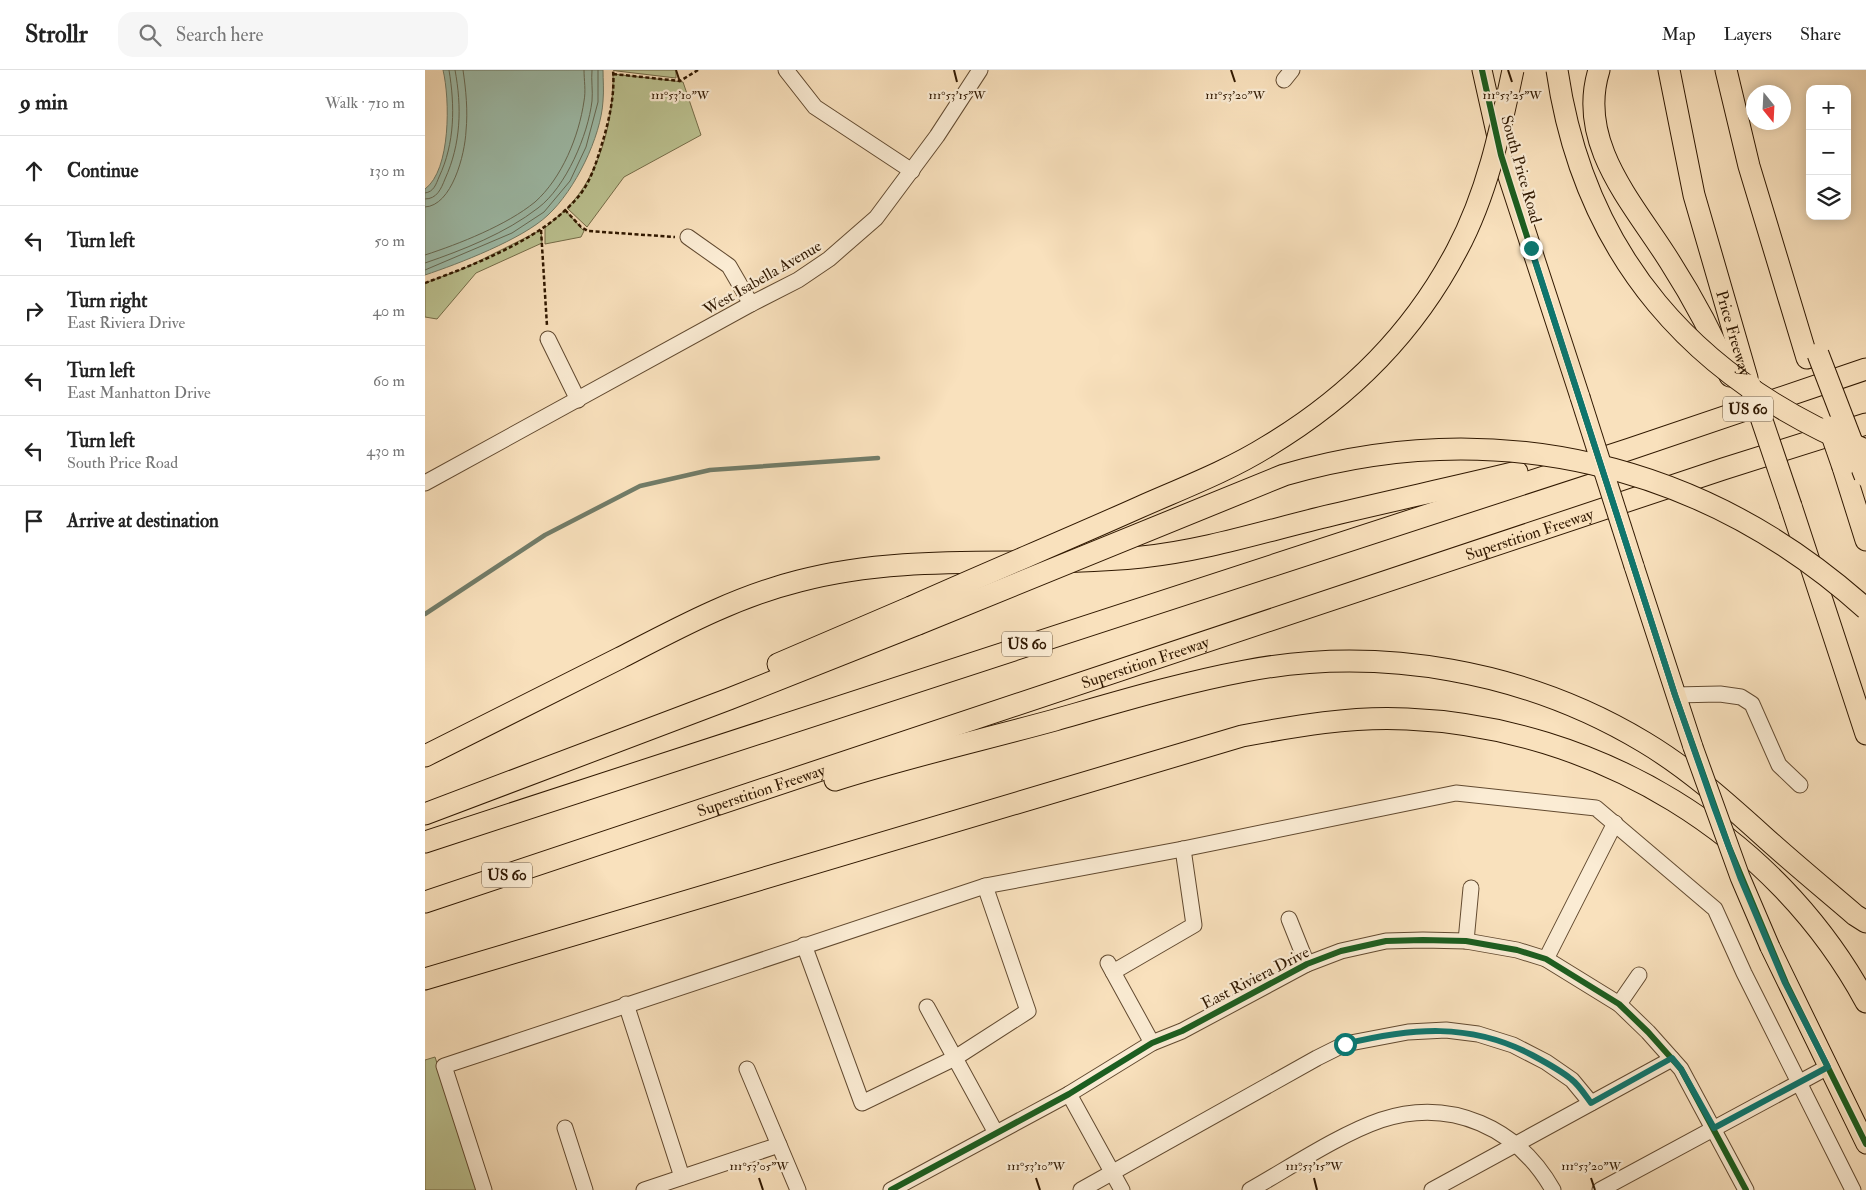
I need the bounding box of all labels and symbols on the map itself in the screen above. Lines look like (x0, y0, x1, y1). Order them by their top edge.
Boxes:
north arrow (1746, 85, 1791, 130)
text: 111°53'10"W (651, 88, 710, 103)
text: 111°53'15"W (928, 88, 986, 103)
text: 111°53'20"W (1205, 88, 1266, 103)
text: 111°53'25"W (1483, 88, 1542, 103)
street label: South Price Road (1496, 113, 1546, 226)
street label: West Isabella Avenue (699, 236, 825, 320)
route end (1520, 237, 1543, 260)
street label: Price Freeway (1711, 288, 1755, 379)
road number: US 60 (1723, 396, 1773, 422)
street label: Superstition Freeway (1463, 504, 1597, 565)
road number: US 60 (1002, 632, 1052, 656)
street label: Superstition Freeway (1079, 632, 1213, 693)
street label: Superstition Freeway (695, 760, 829, 822)
road number: US 60 (482, 862, 532, 888)
street label: East Riviera Drive (1198, 942, 1313, 1014)
route start (1334, 1033, 1357, 1056)
text: 111°53'05"W (730, 1159, 789, 1174)
text: 111°53'10"W (1007, 1159, 1066, 1174)
text: 111°53'15"W (1285, 1159, 1343, 1174)
text: 111°53'20"W (1561, 1159, 1622, 1174)

